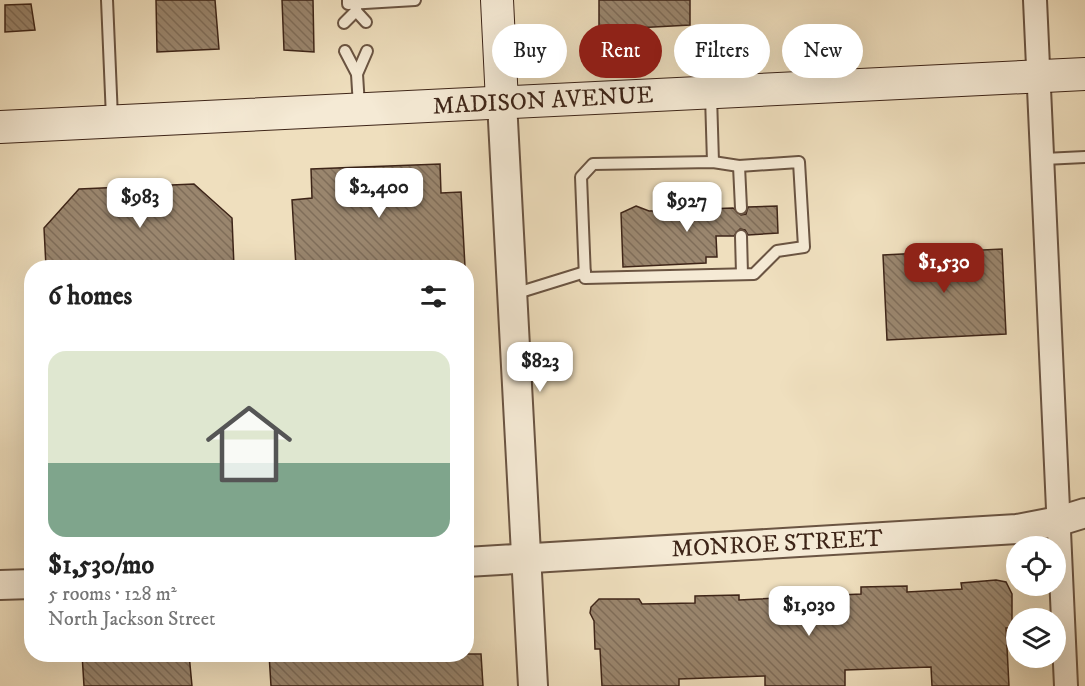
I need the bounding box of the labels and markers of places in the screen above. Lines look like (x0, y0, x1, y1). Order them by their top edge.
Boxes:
pin: $2,400 (330, 168, 428, 219)
pin: $983 (104, 178, 176, 229)
pin: $927 (651, 182, 723, 233)
pin: $1,530 (895, 243, 993, 294)
pin: $823 (504, 342, 576, 393)
pin: $1,030 (760, 586, 858, 637)

